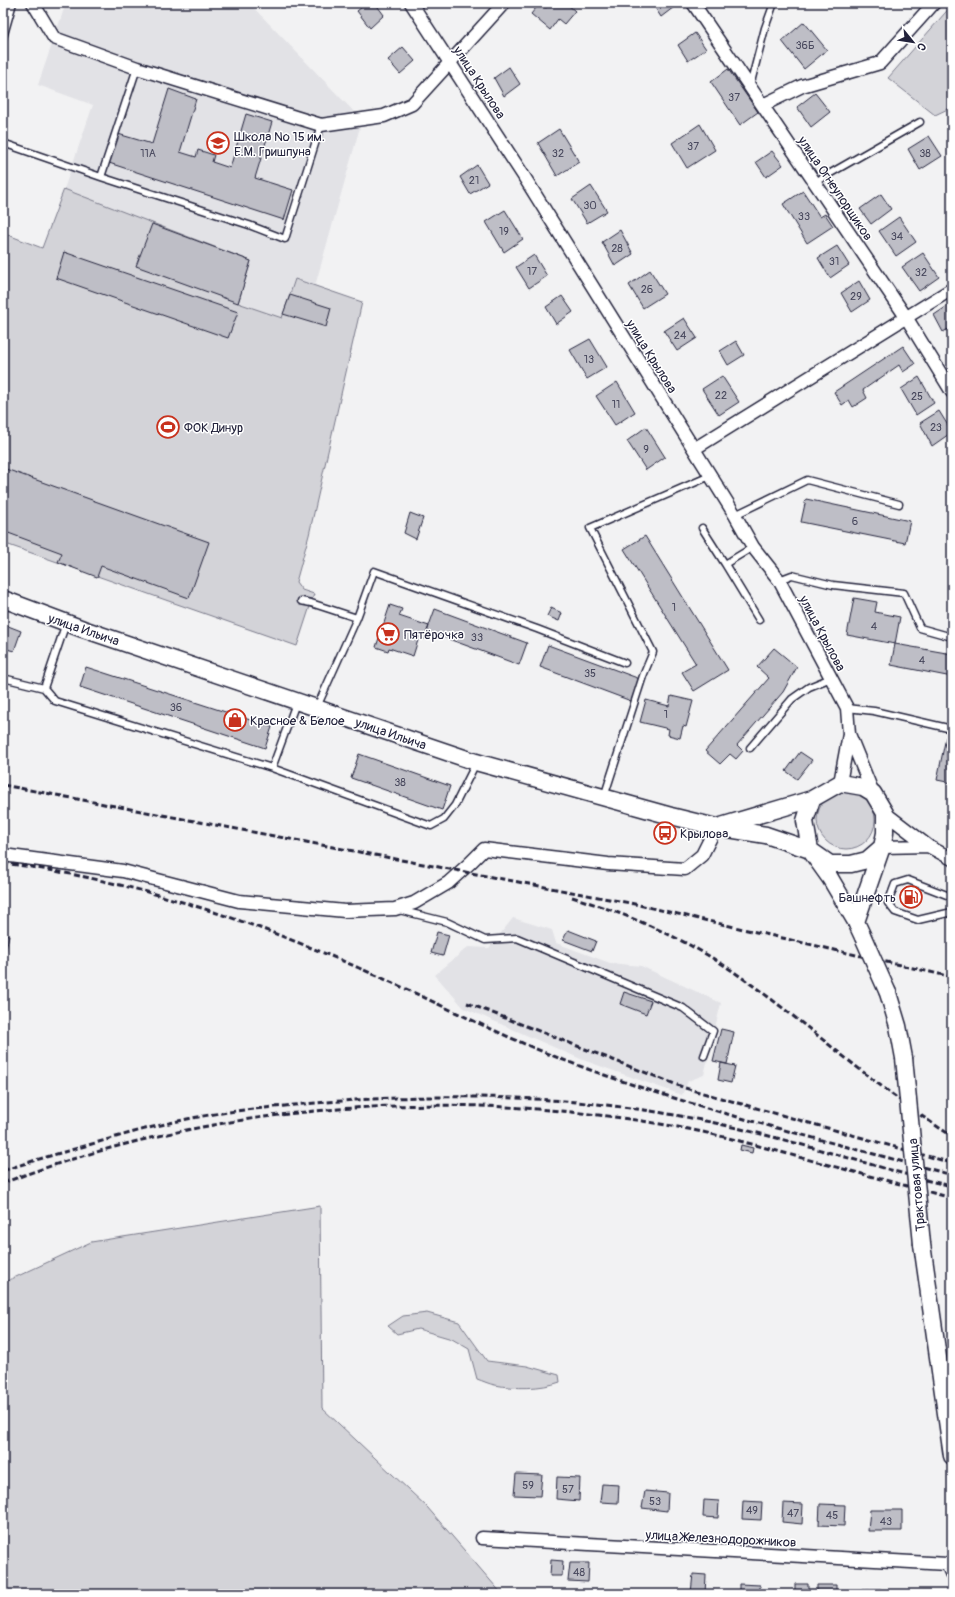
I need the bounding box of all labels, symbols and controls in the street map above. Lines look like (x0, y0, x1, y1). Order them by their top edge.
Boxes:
north arrow (893, 22, 933, 62)
house number: 36Б (795, 39, 815, 52)
text: С (914, 41, 929, 53)
street label: улица Крылова (449, 42, 509, 122)
house number: 37 (728, 91, 740, 104)
place label: Школа № 15 им. Е.М. Гришпуна (234, 129, 325, 160)
school or university icon: Школа № 15 им. Е.М. Гришпуна (205, 130, 231, 156)
street label: улица Огнеупорщиков (794, 133, 876, 244)
house number: 37 (687, 140, 699, 153)
house number: 11А (140, 147, 156, 160)
house number: 32 (552, 147, 564, 160)
house number: 38 (919, 147, 931, 160)
house number: 21 (469, 174, 479, 187)
house number: 30 (583, 199, 597, 212)
house number: 33 (798, 210, 810, 223)
house number: 19 (499, 225, 509, 238)
house number: 34 (891, 230, 904, 243)
house number: 28 (611, 242, 623, 255)
house number: 31 (829, 255, 839, 268)
house number: 17 (527, 265, 537, 278)
house number: 32 (915, 266, 927, 279)
house number: 26 (641, 283, 653, 296)
house number: 29 (850, 290, 862, 303)
street label: улица Крылова (622, 316, 680, 396)
house number: 24 (674, 329, 687, 342)
house number: 13 (584, 353, 594, 366)
house number: 22 (715, 389, 727, 402)
house number: 25 (911, 390, 923, 403)
house number: 11 (612, 398, 620, 411)
sports icon: ФОК Динур (155, 414, 181, 440)
place label: ФОК Динур (184, 420, 243, 436)
house number: 23 (930, 421, 942, 434)
house number: 9 (643, 443, 649, 456)
house number: 6 (852, 515, 858, 528)
street label: улица Крылова (795, 592, 849, 674)
house number: 1 (672, 601, 676, 614)
street label: улица Ильича (45, 610, 121, 650)
house number: 4 (871, 620, 878, 633)
supermarket icon: Пятёрочка (375, 621, 401, 647)
place label: Пятёрочка (404, 627, 464, 643)
house number: 33 (471, 631, 483, 644)
house number: 4 (919, 654, 926, 667)
house number: 35 (584, 667, 596, 680)
house number: 36 (170, 701, 182, 714)
shop icon: Красное & Белое (222, 707, 248, 733)
house number: 1 (664, 708, 668, 721)
place label: Красное & Белое (250, 713, 345, 729)
street label: улица Ильича (352, 714, 428, 754)
house number: 38 (394, 776, 406, 789)
bus stop icon: Крылова (652, 820, 678, 846)
place label: Крылова (680, 826, 728, 842)
fuel station icon: Башнефть (898, 884, 924, 910)
place label: Башнефть (838, 890, 896, 906)
street label: Трактовая улица (905, 1138, 929, 1232)
house number: 59 (522, 1479, 534, 1492)
house number: 57 (562, 1483, 574, 1496)
house number: 53 (649, 1495, 661, 1508)
house number: 49 (746, 1504, 758, 1517)
house number: 47 (787, 1507, 799, 1520)
house number: 45 (826, 1509, 838, 1522)
house number: 43 (880, 1515, 892, 1528)
street label: улица Железнодорожников (644, 1527, 797, 1551)
house number: 48 (573, 1566, 585, 1579)

